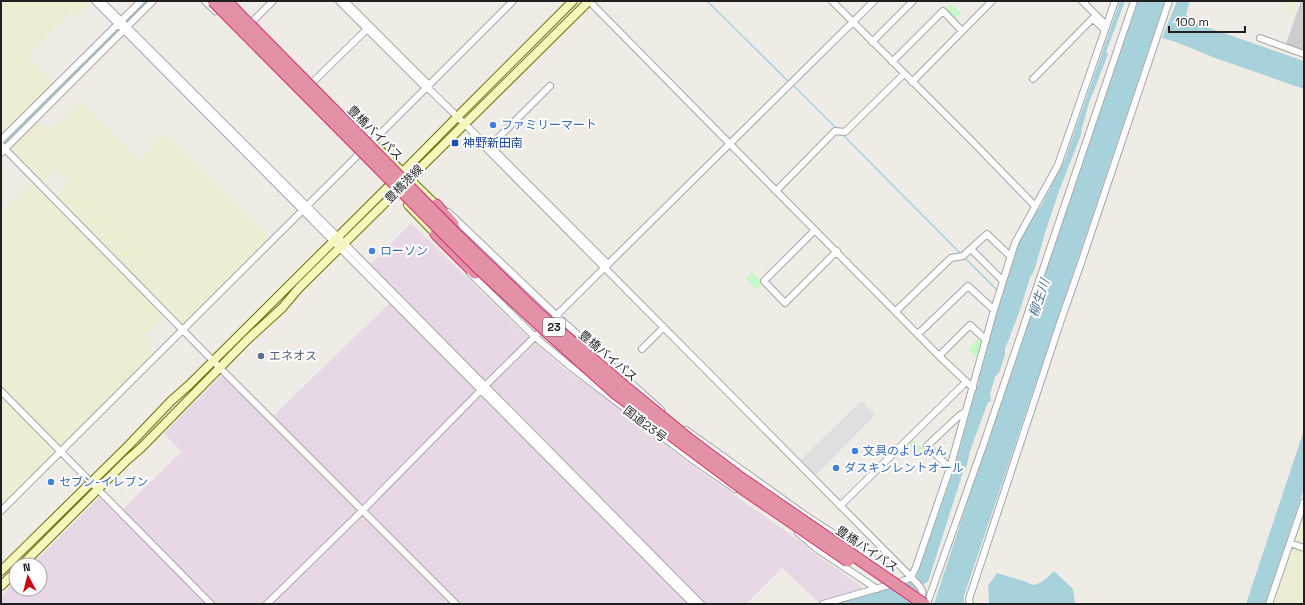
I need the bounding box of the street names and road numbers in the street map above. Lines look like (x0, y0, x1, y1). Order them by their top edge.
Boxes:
street label: 豊橋バイパス (344, 102, 406, 164)
street label: 豊橋港線 (381, 161, 427, 207)
road number: 23 (543, 318, 565, 336)
street label: 豊橋バイパス (575, 327, 641, 385)
street label: 国道23号 (620, 402, 670, 446)
street label: 豊橋バイパス (833, 522, 901, 576)

